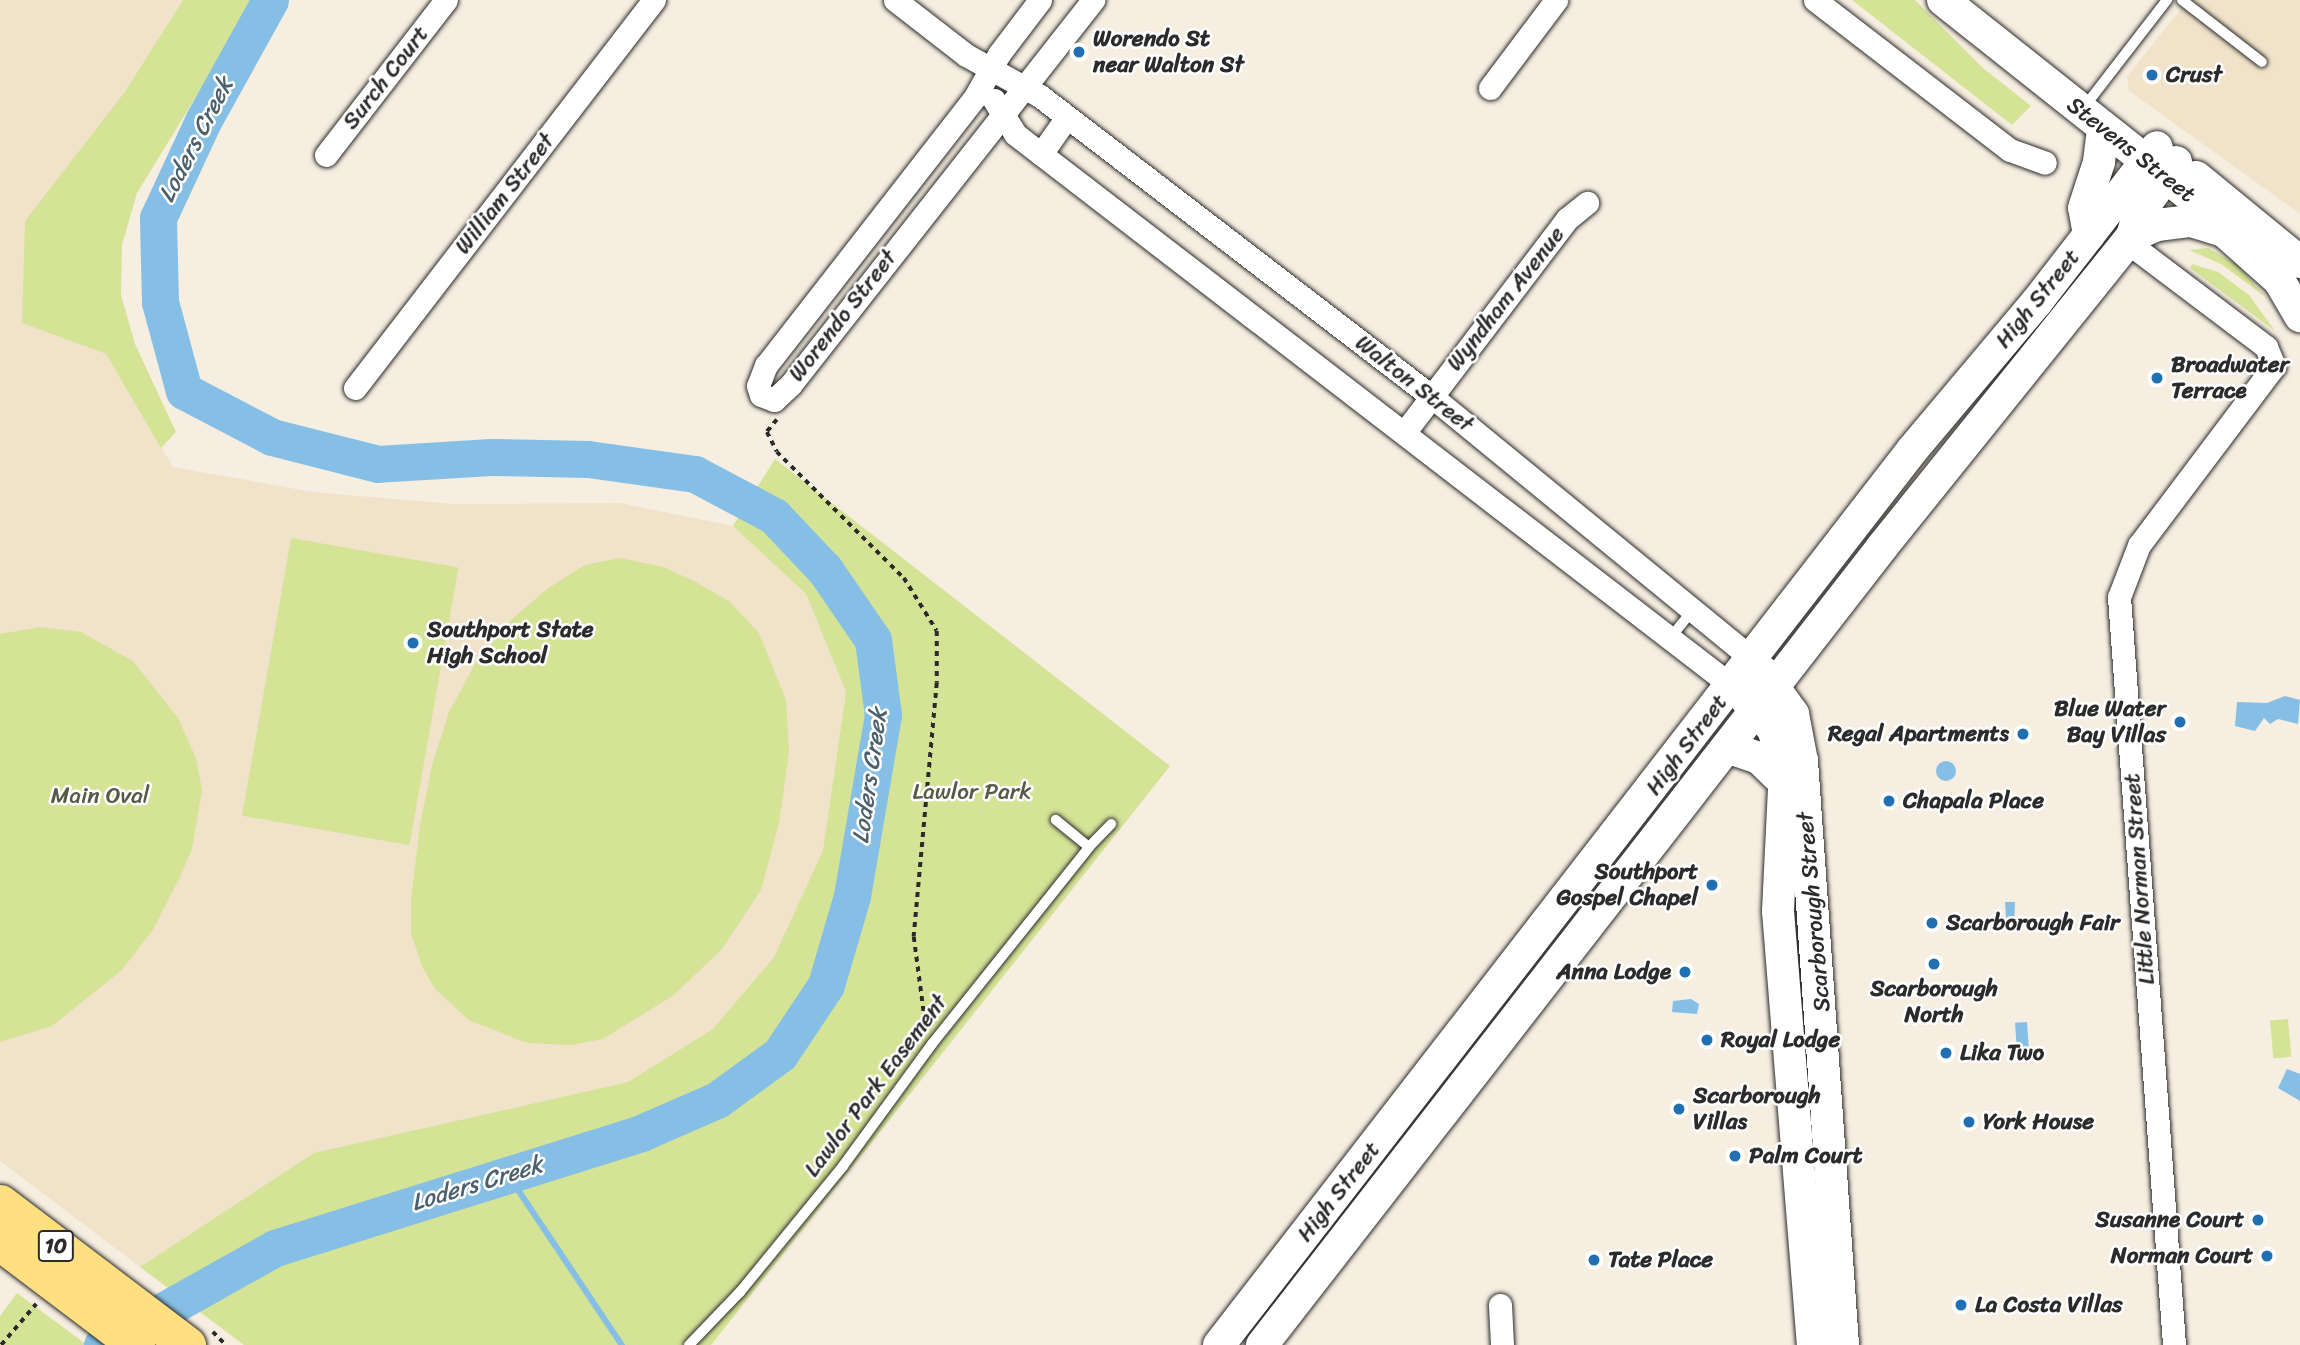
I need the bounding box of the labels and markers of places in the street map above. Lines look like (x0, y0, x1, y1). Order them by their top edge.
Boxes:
place label: Worendo St near Walton St (1093, 25, 1245, 79)
marker: Worendo St near Walton St (1071, 44, 1087, 60)
place label: Crust (2166, 61, 2222, 89)
marker: Crust (2144, 67, 2160, 83)
place label: Broadwater Terrace (2171, 351, 2289, 405)
marker: Broadwater Terrace (2149, 370, 2165, 386)
place label: Southport State High School (427, 616, 594, 670)
marker: Southport State High School (405, 635, 421, 651)
place label: Blue Water Bay Villas (2054, 695, 2166, 749)
marker: Blue Water Bay Villas (2172, 714, 2188, 730)
place label: Regal Apartments (1828, 720, 2009, 748)
marker: Regal Apartments (2015, 726, 2031, 742)
place label: Chapala Place (1903, 787, 2044, 815)
marker: Chapala Place (1881, 793, 1897, 809)
place label: Southport Gospel Chapel (1556, 858, 1698, 912)
marker: Southport Gospel Chapel (1704, 877, 1720, 893)
place label: Scarborough Fair (1946, 909, 2120, 937)
marker: Scarborough Fair (1924, 915, 1940, 931)
marker: Scarborough North (1926, 956, 1942, 972)
place label: Anna Lodge (1556, 958, 1671, 986)
marker: Anna Lodge (1677, 964, 1693, 980)
place label: Scarborough North (1870, 975, 1998, 1029)
place label: Royal Lodge (1721, 1026, 1841, 1054)
marker: Royal Lodge (1699, 1032, 1715, 1048)
place label: Lika Two (1960, 1039, 2045, 1067)
marker: Lika Two (1938, 1045, 1954, 1061)
place label: Scarborough Villas (1693, 1082, 1821, 1136)
marker: Scarborough Villas (1671, 1101, 1687, 1117)
place label: York House (1983, 1108, 2095, 1136)
marker: York House (1961, 1114, 1977, 1130)
place label: Palm Court (1749, 1142, 1863, 1170)
marker: Palm Court (1727, 1148, 1743, 1164)
place label: Susanne Court (2095, 1206, 2244, 1234)
marker: Susanne Court (2250, 1212, 2266, 1228)
place label: Norman Court (2110, 1242, 2253, 1270)
place label: Tate Place (1608, 1246, 1713, 1274)
marker: Norman Court (2259, 1248, 2275, 1264)
marker: Tate Place (1586, 1252, 1602, 1268)
place label: La Costa Villas (1975, 1291, 2121, 1319)
marker: La Costa Villas (1953, 1297, 1969, 1313)

